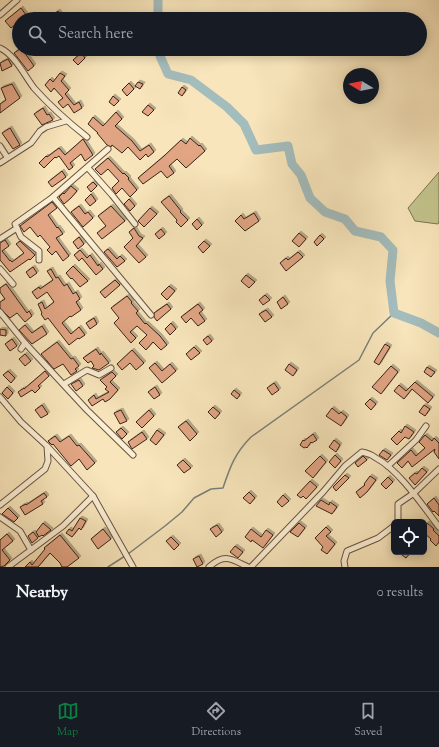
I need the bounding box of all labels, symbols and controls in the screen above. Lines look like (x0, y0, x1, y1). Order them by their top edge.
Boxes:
search box (12, 12, 427, 56)
icon: search (26, 23, 48, 45)
text: Search here (58, 24, 133, 45)
north arrow (343, 68, 379, 104)
map controls (391, 519, 427, 555)
button: locate (391, 519, 427, 555)
text: Nearby (16, 581, 68, 605)
text: 0 results (377, 584, 423, 602)
tab: Map (57, 700, 79, 740)
tab: Directions (192, 700, 241, 740)
tab: Saved (354, 700, 382, 740)

